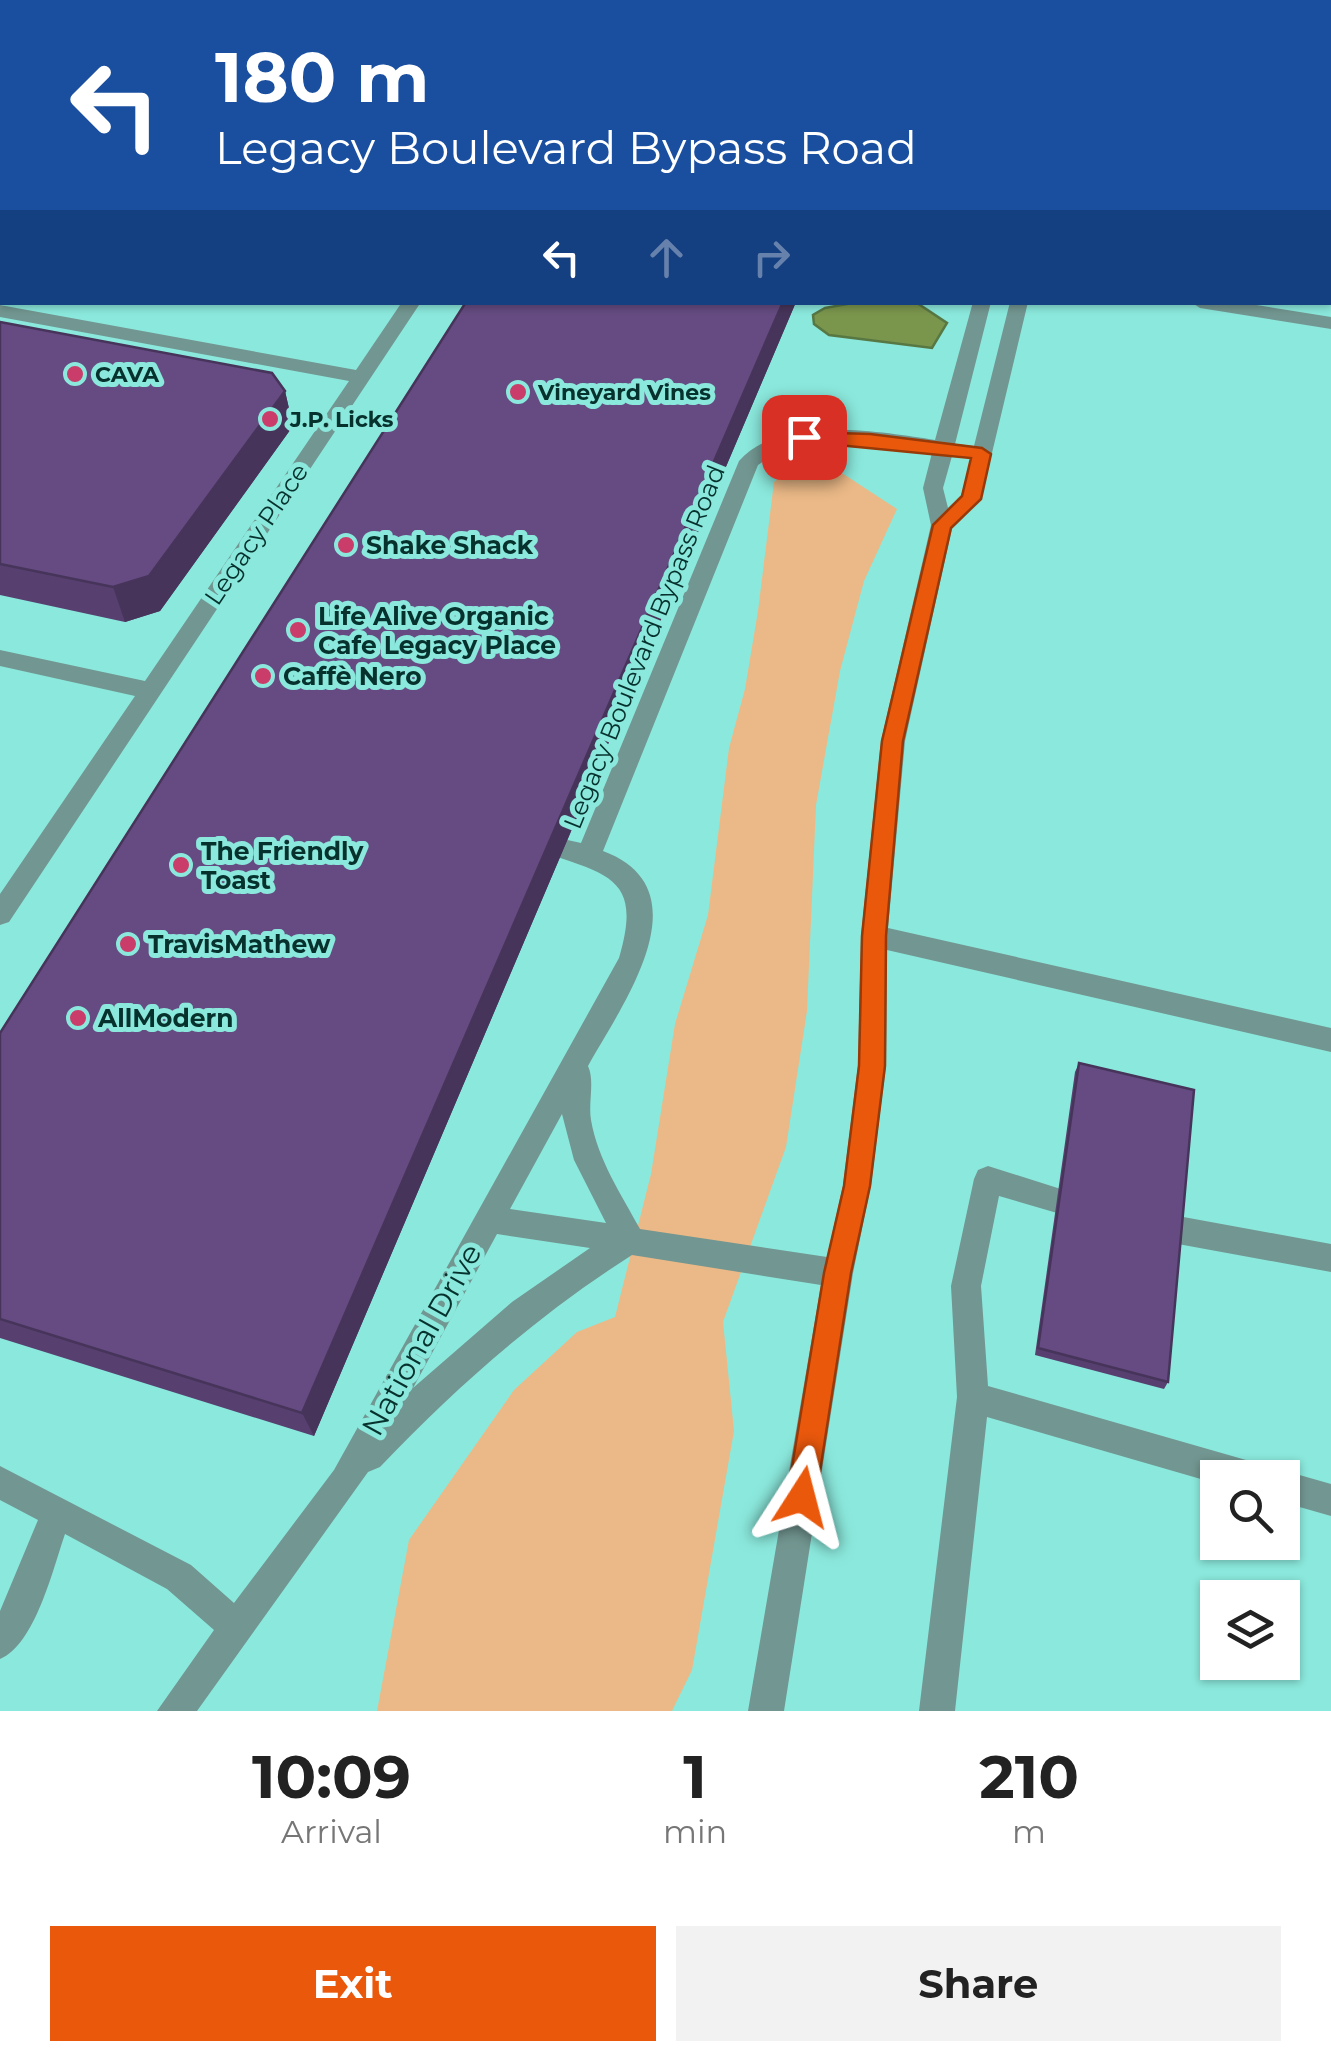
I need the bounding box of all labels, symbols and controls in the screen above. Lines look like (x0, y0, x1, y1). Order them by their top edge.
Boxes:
text: 180 m (215, 34, 429, 120)
icon: left (50, 40, 180, 170)
text: Legacy Boulevard Bypass Road (215, 120, 917, 175)
icon: left (534, 230, 589, 285)
icon: ahead (639, 230, 694, 285)
icon: right (744, 230, 799, 285)
place label: CAVA (95, 361, 160, 388)
marker: CAVA (64, 363, 86, 385)
place label: Vineyard Vines (537, 379, 711, 406)
marker: Vineyard Vines (507, 381, 529, 403)
pin (762, 395, 847, 480)
place label: J.P. Licks (289, 406, 394, 433)
marker: J.P. Licks (259, 408, 281, 430)
icon: arrive (777, 410, 832, 465)
street label: Legacy Place (198, 458, 314, 610)
street label: Legacy Boulevard Bypass Road (557, 461, 731, 833)
place label: Shake Shack (366, 530, 534, 560)
marker: Shake Shack (335, 534, 357, 556)
place label: Life Alive Organic Cafe Legacy Place (318, 601, 556, 660)
marker: Life Alive Organic Cafe Legacy Place (287, 619, 309, 641)
place label: Caffè Nero (283, 661, 422, 691)
marker: Caffè Nero (252, 665, 274, 687)
place label: The Friendly Toast (201, 836, 365, 895)
marker: The Friendly Toast (170, 854, 192, 876)
place label: TravisMathew (148, 929, 331, 959)
marker: TravisMathew (117, 933, 139, 955)
place label: AllModern (97, 1003, 234, 1033)
marker: AllModern (67, 1007, 89, 1029)
street label: National Drive (354, 1237, 490, 1442)
position arrow (750, 1445, 854, 1549)
map controls (1200, 1460, 1300, 1680)
button: search (1200, 1460, 1300, 1560)
button: layers (1200, 1580, 1300, 1680)
text: 10:09 (252, 1740, 411, 1813)
text: 1 (683, 1740, 707, 1813)
text: 210 (979, 1740, 1079, 1813)
text: Arrival (281, 1812, 382, 1851)
text: min (663, 1812, 727, 1851)
text: m (1012, 1812, 1046, 1851)
button: Exit (50, 1926, 656, 2041)
button: Share (676, 1926, 1281, 2041)

